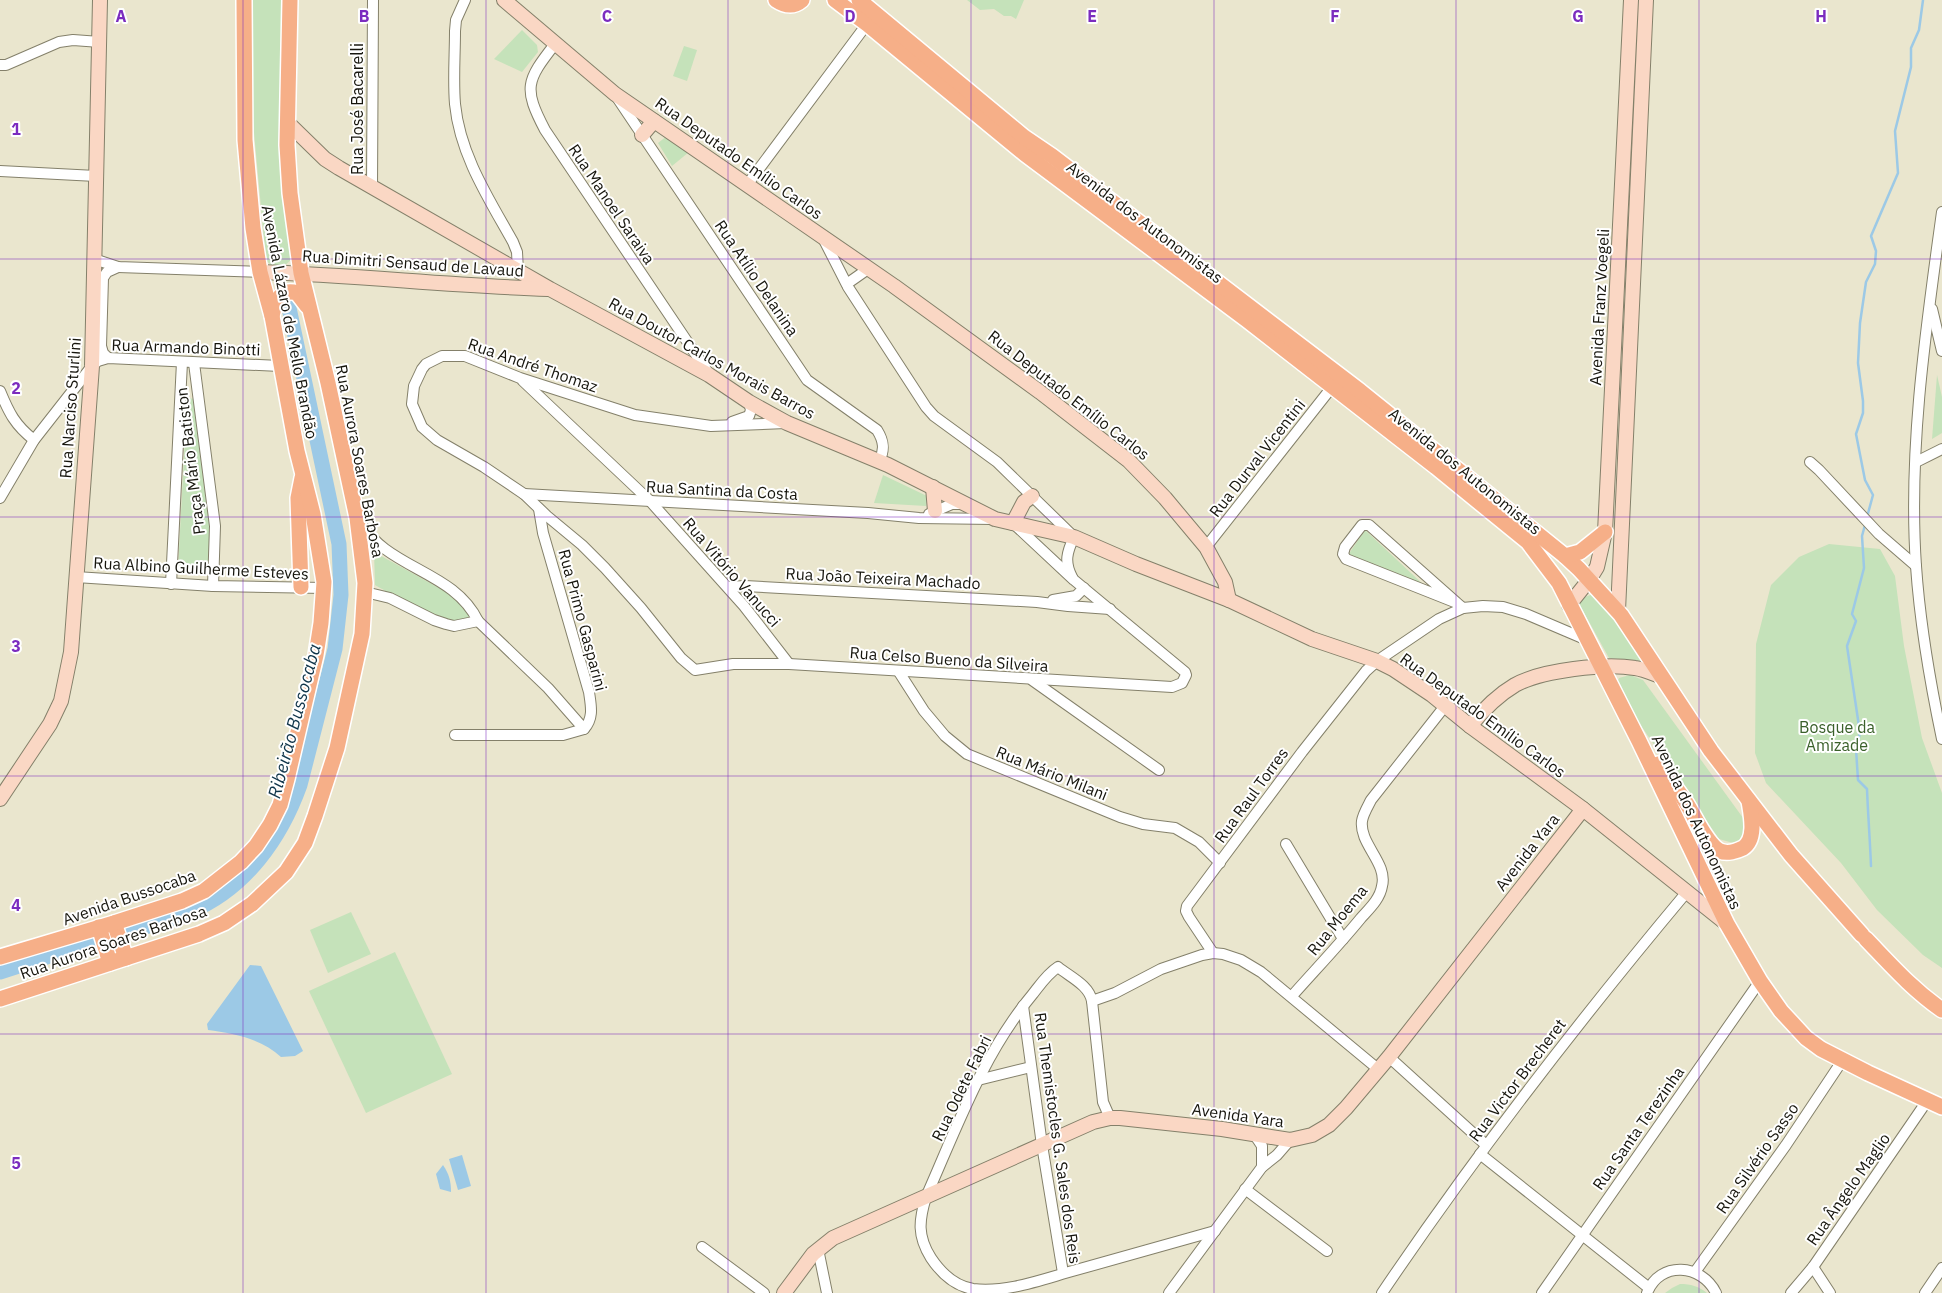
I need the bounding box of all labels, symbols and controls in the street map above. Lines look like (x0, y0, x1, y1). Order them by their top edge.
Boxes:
text: A (116, 6, 127, 26)
text: B (359, 6, 370, 26)
text: C (602, 6, 612, 26)
text: D (844, 6, 856, 26)
text: E (1087, 6, 1097, 26)
text: F (1330, 6, 1340, 26)
text: G (1572, 6, 1584, 26)
text: H (1815, 6, 1827, 26)
street label: Rua José Bacarelli (347, 43, 367, 175)
street label: Rua Deputado Emílio Carlos (652, 93, 826, 223)
text: 1 (11, 119, 21, 139)
street label: Rua Manoel Saraiva (564, 140, 660, 268)
street label: Avenida dos Autonomistas (1063, 157, 1227, 287)
street label: Avenida Lázaro de Mello Brandão (257, 203, 323, 441)
street label: Rua Atílio Delanina (711, 216, 803, 340)
street label: Avenida Franz Voegeli (1585, 228, 1613, 386)
street label: Rua Dimitri Sensaud de Lavaud (301, 245, 525, 281)
street label: Rua Doutor Carlos Morais Barros (605, 293, 819, 423)
street label: Rua Deputado Emílio Carlos (984, 326, 1154, 464)
street label: Rua André Thomaz (466, 333, 600, 397)
street label: Rua Armando Binotti (111, 334, 261, 360)
street label: Rua Narciso Sturlini (55, 337, 85, 479)
street label: Rua Aurora Soares Barbosa (331, 363, 389, 560)
text: 2 (11, 378, 21, 398)
street label: Praça Mário Batiston (171, 386, 209, 536)
street label: Rua Durval Vicentini (1205, 395, 1309, 521)
street label: Avenida dos Autonomistas (1385, 403, 1545, 539)
street label: Rua Santina da Costa (646, 476, 799, 504)
street label: Rua Vitório Vanucci (679, 513, 785, 631)
street label: Rua Primo Gasparini (554, 547, 612, 693)
street label: Rua Albino Guilherme Esteves (93, 552, 309, 584)
street label: Rua João Teixeira Machado (785, 563, 981, 593)
text: 3 (11, 636, 21, 656)
water label: Ribeirão Bussocaba (262, 641, 326, 801)
street label: Rua Celso Bueno da Silveira (849, 642, 1050, 676)
street label: Rua Deputado Emílio Carlos (1396, 648, 1570, 782)
park label: Bosque da Amizade (1799, 717, 1875, 755)
street label: Avenida dos Autonomistas (1648, 731, 1746, 913)
street label: Rua Mário Milani (993, 741, 1111, 805)
street label: Rua Raul Torres (1210, 743, 1292, 847)
street label: Avenida Yara (1491, 809, 1564, 895)
street label: Avenida Bussocaba (60, 865, 199, 929)
street label: Rua Moema (1303, 880, 1372, 959)
text: 4 (11, 895, 21, 915)
street label: Rua Aurora Soares Barbosa (17, 900, 209, 983)
street label: Rua Themistocles G. Sales dos Reis (1030, 1011, 1086, 1265)
street label: Rua Victor Brecheret (1464, 1015, 1570, 1145)
street label: Rua Odete Fabri (927, 1032, 995, 1144)
street label: Rua Santa Terezinha (1588, 1062, 1688, 1194)
street label: Avenida Yara (1191, 1099, 1286, 1131)
street label: Rua Silvério Sasso (1711, 1099, 1803, 1217)
street label: Rua Ângelo Maglio (1802, 1129, 1894, 1249)
text: 5 (11, 1153, 21, 1173)

